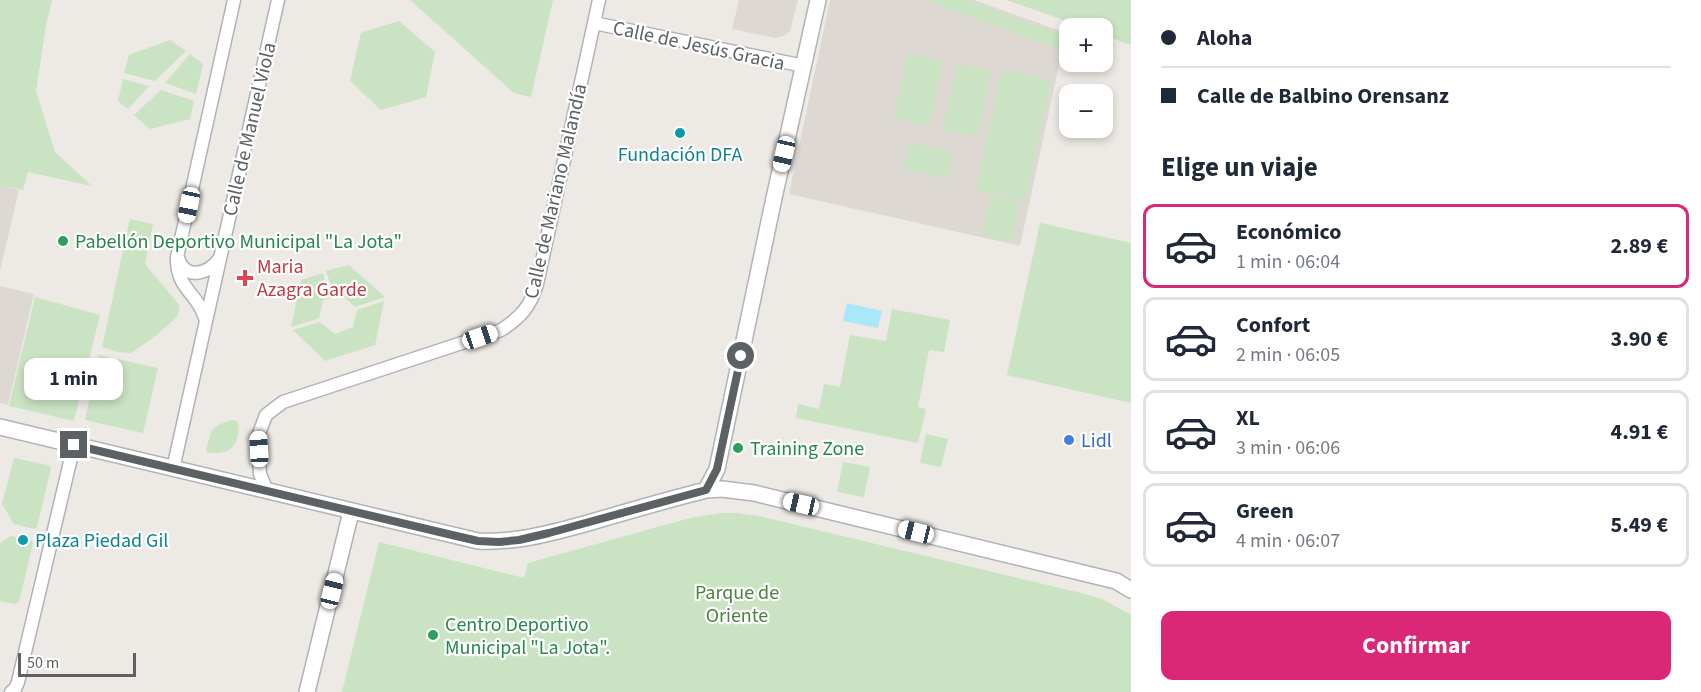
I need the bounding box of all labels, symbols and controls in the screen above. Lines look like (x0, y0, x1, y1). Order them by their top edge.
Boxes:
street label: Calle de Jesús Gracia (610, 14, 787, 78)
map controls (1059, 18, 1113, 138)
button: + (1059, 18, 1113, 72)
text: Aloha (1197, 22, 1252, 54)
street label: Calle de Manuel Viola (216, 40, 284, 219)
text: Calle de Balbino Orensanz (1197, 80, 1449, 112)
street label: Calle de Mariano Malandía (518, 81, 594, 301)
button: − (1059, 84, 1113, 138)
marker: Fundación DFA (673, 126, 687, 140)
car (771, 134, 797, 174)
place label: Fundación DFA (618, 141, 742, 169)
text: Elige un viaje (1161, 148, 1318, 187)
car (176, 186, 202, 224)
text: Económico (1236, 216, 1341, 248)
icon: car (1164, 219, 1218, 273)
place label: Pabellón Deportivo Municipal "La Jota" (75, 228, 402, 256)
text: 2.89 € (1611, 230, 1668, 262)
marker: Pabellón Deportivo Municipal "La Jota" (56, 234, 70, 248)
text: 1 min · 06:04 (1236, 248, 1340, 276)
place label: Maria Azagra Garde (257, 253, 367, 304)
marker: Maria Azagra Garde (238, 271, 252, 285)
text: Confort (1236, 309, 1310, 341)
icon: car (1164, 312, 1218, 366)
car (460, 323, 500, 351)
text: 3.90 € (1611, 323, 1668, 355)
text: 2 min · 06:05 (1236, 341, 1340, 369)
route start (727, 342, 754, 369)
callout: 1 min (25, 358, 124, 400)
text: 1 min (49, 365, 98, 393)
text: XL (1236, 402, 1260, 434)
icon: car (1164, 405, 1218, 459)
text: 4.91 € (1611, 416, 1668, 448)
place label: Lidl (1081, 427, 1112, 455)
route end (60, 431, 87, 458)
car (249, 431, 269, 467)
marker: Lidl (1062, 433, 1076, 447)
text: 3 min · 06:06 (1236, 434, 1340, 462)
place label: Training Zone (750, 435, 864, 463)
marker: Training Zone (731, 441, 745, 455)
car (781, 491, 821, 517)
text: Green (1236, 495, 1294, 527)
icon: car (1164, 498, 1218, 552)
text: 5.49 € (1611, 509, 1668, 541)
car (896, 519, 936, 545)
place label: Plaza Piedad Gil (35, 527, 168, 555)
text: 4 min · 06:07 (1236, 527, 1340, 555)
marker: Plaza Piedad Gil (16, 533, 30, 547)
car (319, 571, 345, 611)
park label: Parque de Oriente (695, 579, 779, 630)
place label: Centro Deportivo Municipal "La Jota". (445, 611, 610, 662)
button: Confirmar (1161, 611, 1671, 680)
marker: Centro Deportivo Municipal "La Jota". (426, 628, 440, 642)
scale bar (18, 650, 136, 678)
text: 50 m (27, 652, 59, 674)

